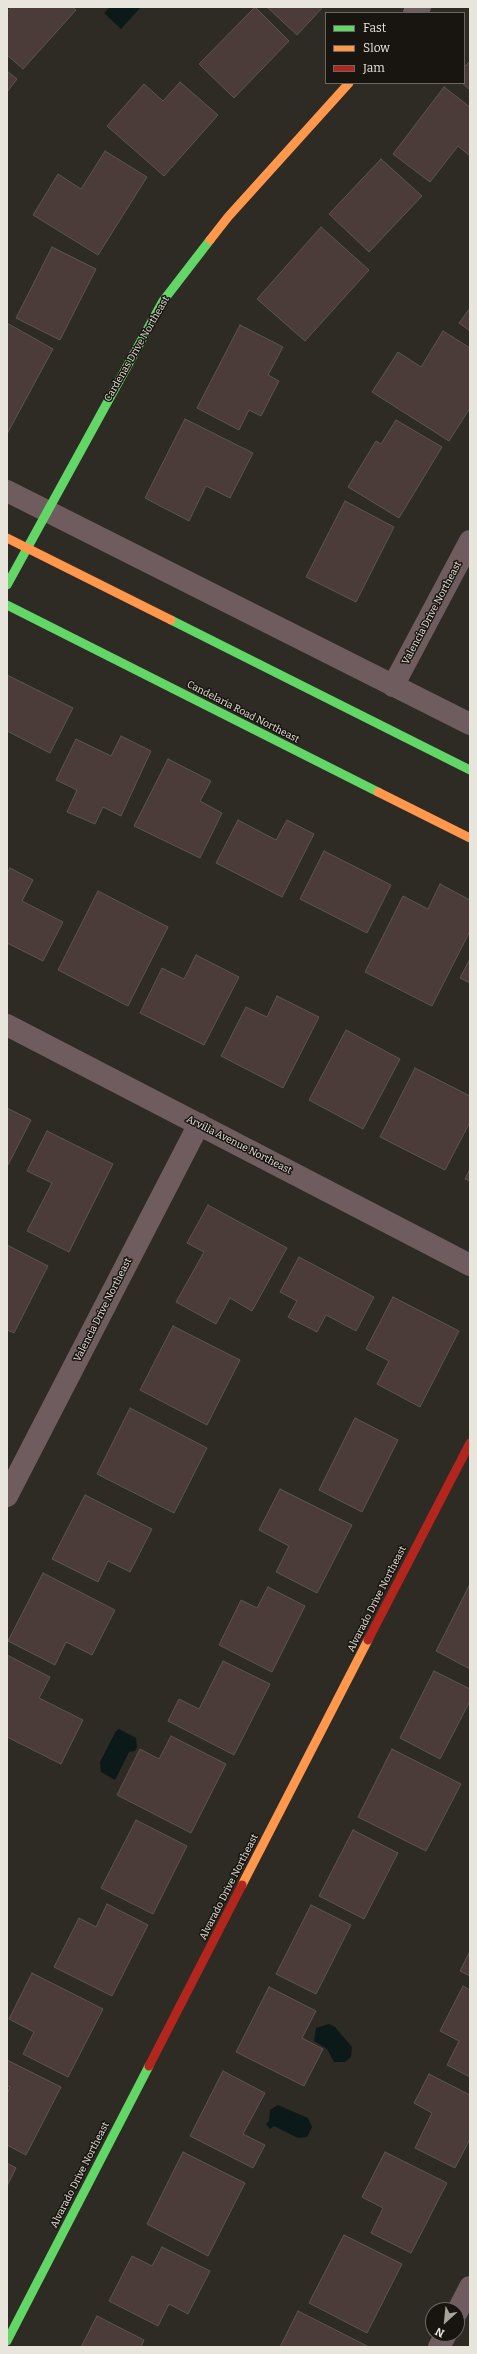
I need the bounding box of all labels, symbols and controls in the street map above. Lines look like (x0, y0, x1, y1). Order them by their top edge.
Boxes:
legend (325, 12, 465, 84)
text: Fast (363, 21, 386, 35)
text: Slow (363, 41, 390, 55)
text: Jam (363, 61, 385, 75)
street label: Cardenas Drive Northeast (102, 294, 172, 404)
street label: Valencia Drive Northeast (400, 559, 464, 667)
street label: Candelaria Road Northeast (185, 678, 301, 746)
street label: Arvilla Avenue Northeast (184, 1113, 294, 1177)
street label: Valencia Drive Northeast (72, 1256, 134, 1364)
street label: Alvarado Drive Northeast (345, 1544, 409, 1654)
street label: Alvarado Drive Northeast (197, 1832, 261, 1942)
street label: Alvarado Drive Northeast (48, 2120, 112, 2230)
north arrow (425, 2302, 465, 2342)
text: N (433, 2325, 447, 2340)

